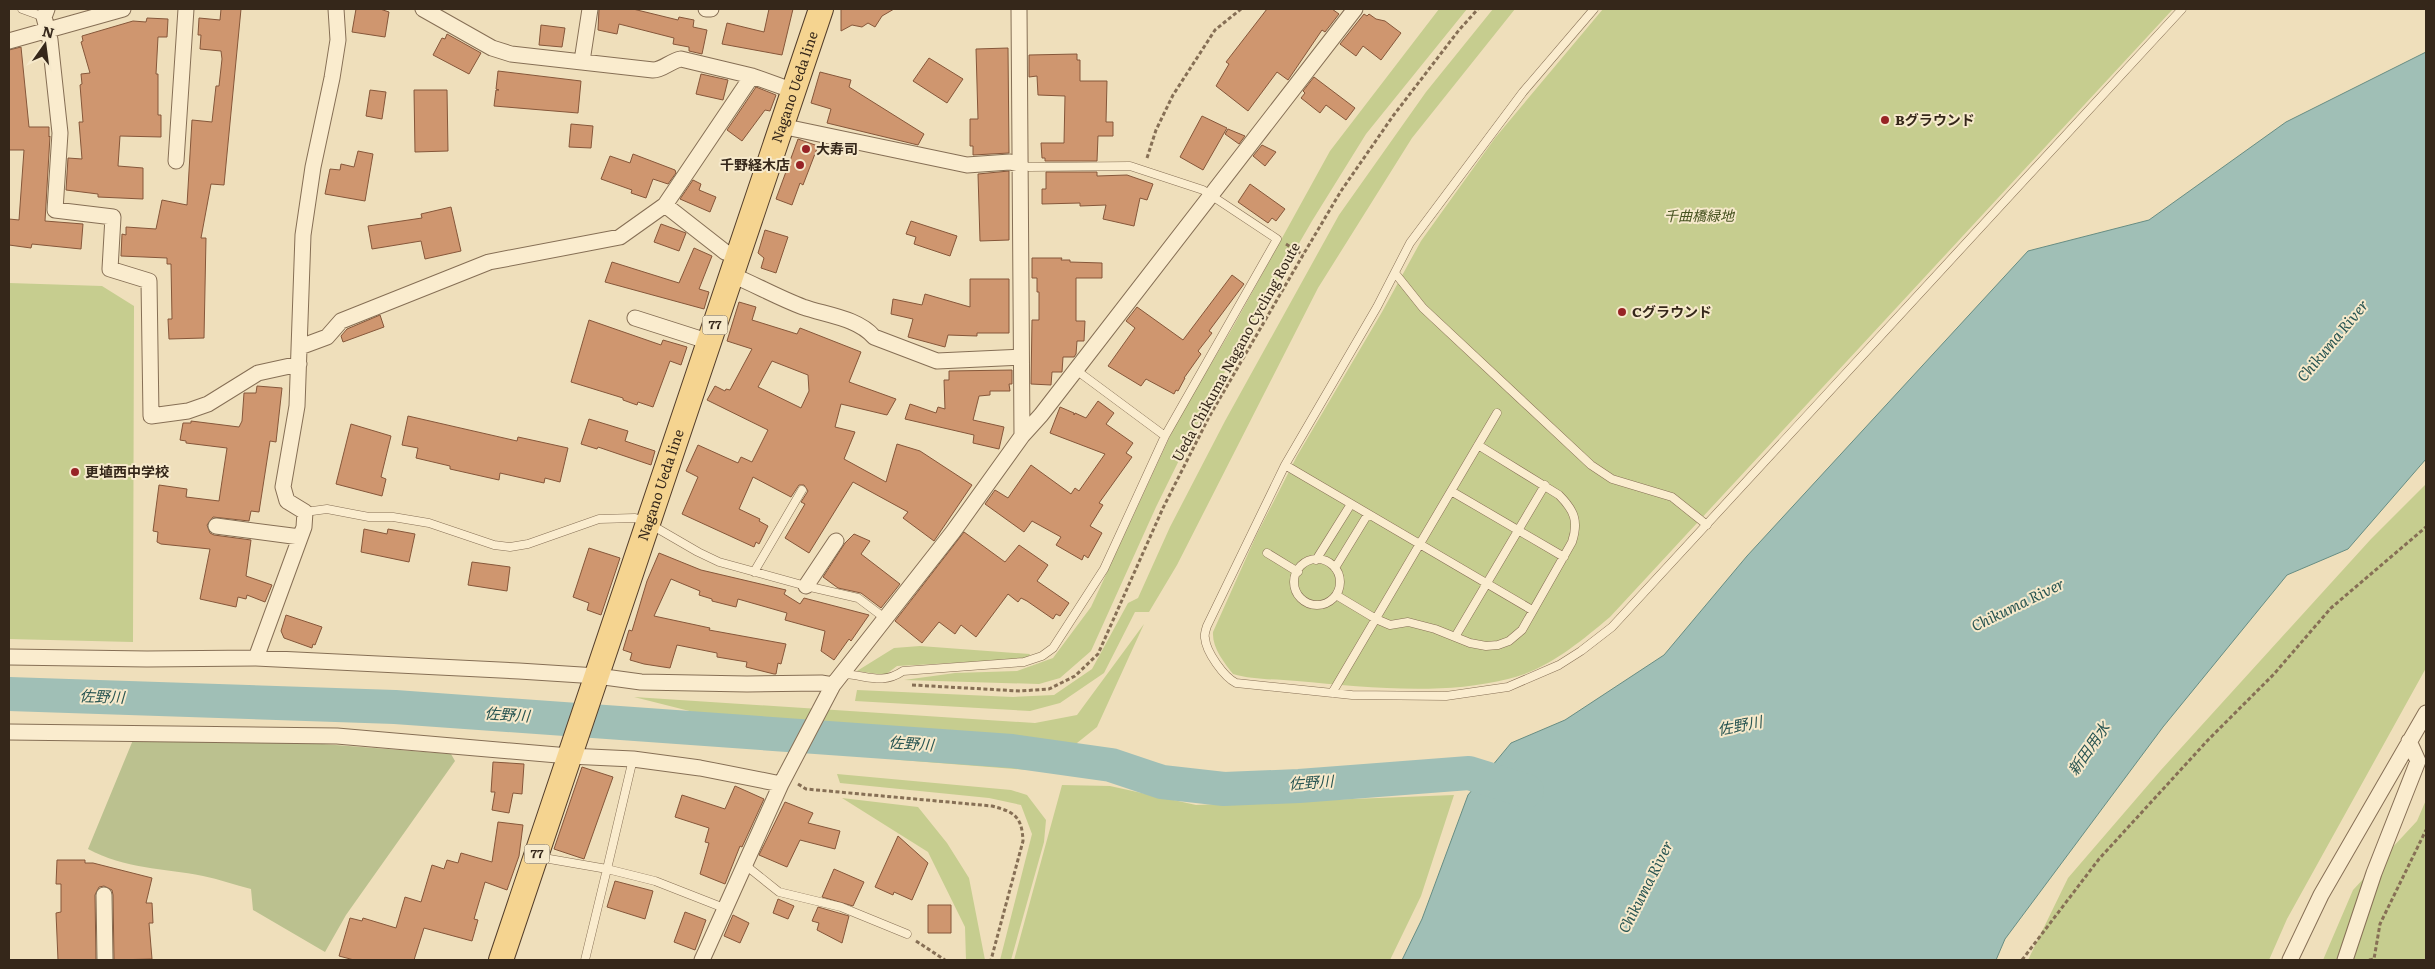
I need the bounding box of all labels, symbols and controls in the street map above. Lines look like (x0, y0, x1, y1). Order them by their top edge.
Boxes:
north arrow (20, 20, 70, 70)
text: N (40, 20, 57, 43)
street label: Nagano Ueda line (766, 28, 822, 145)
place label: Bグラウンド (1895, 109, 1975, 129)
marker: Bグラウンド (1879, 114, 1891, 126)
place label: 大寿司 (816, 138, 858, 158)
marker: 大寿司 (800, 143, 812, 155)
place label: 千野経木店 (720, 154, 790, 174)
marker: 千野経木店 (794, 159, 806, 171)
park label: 千曲橋緑地 (1664, 205, 1736, 225)
street label: Ueda Chikuma Nagano Cycling Route (1166, 238, 1304, 465)
water label: Chikuma River (2291, 294, 2373, 386)
place label: Cグラウンド (1632, 301, 1712, 321)
marker: Cグラウンド (1616, 306, 1628, 318)
road number: 77 (702, 316, 728, 334)
street label: Nagano Ueda line (632, 426, 688, 543)
place label: 更埴西中学校 (85, 461, 169, 481)
marker: 更埴西中学校 (69, 466, 81, 478)
water label: Chikuma River (1967, 571, 2068, 636)
water label: 佐野川 (79, 683, 127, 708)
water label: 佐野川 (484, 700, 532, 727)
water label: 佐野川 (1715, 709, 1766, 740)
water label: 新田用水 (2061, 715, 2116, 779)
water label: 佐野川 (888, 729, 936, 756)
water label: 佐野川 (1288, 768, 1336, 795)
water label: Chikuma River (1611, 836, 1678, 937)
road number: 77 (524, 844, 550, 864)

